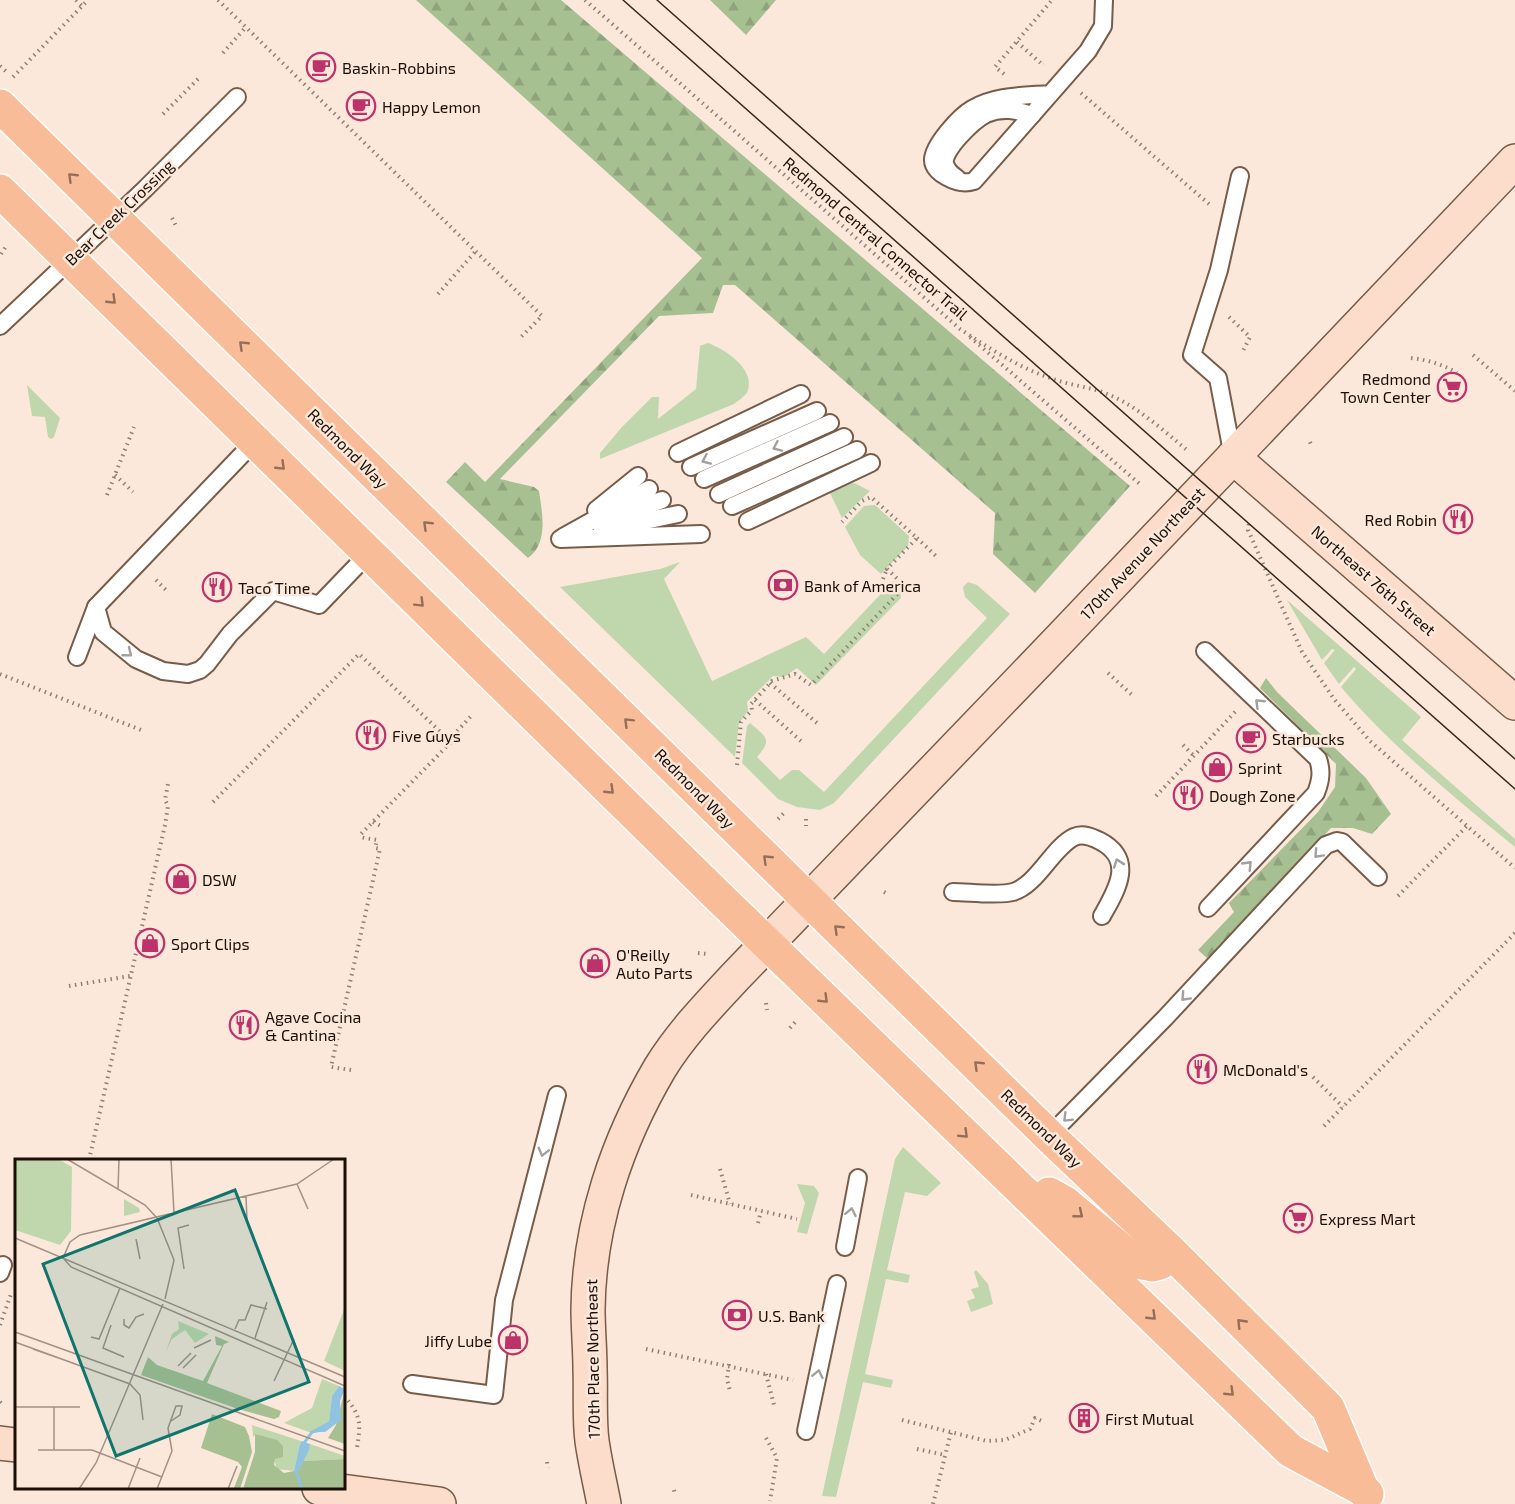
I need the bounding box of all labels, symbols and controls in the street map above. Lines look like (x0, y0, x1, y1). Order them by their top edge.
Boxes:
cafe icon: Baskin-Robbins (305, 51, 337, 83)
place label: Baskin-Robbins (342, 58, 456, 77)
cafe icon: Happy Lemon (345, 90, 377, 122)
place label: Happy Lemon (382, 97, 481, 116)
street label: Redmond Central Connector Trail (780, 153, 972, 324)
street label: Bear Creek Crossing (61, 155, 177, 269)
one-way arrow (69, 174, 80, 185)
one-way arrow (104, 293, 115, 304)
one-way arrow (240, 341, 250, 352)
place label: Redmond Town Center (1340, 369, 1432, 406)
supermarket icon: Redmond Town Center (1436, 371, 1468, 403)
street label: Redmond Way (304, 404, 392, 492)
one-way arrow (772, 440, 783, 452)
one-way arrow (701, 453, 712, 465)
one-way arrow (273, 459, 284, 470)
street label: 170th Avenue Northeast (1076, 483, 1208, 623)
restaurant icon: Red Robin (1442, 503, 1474, 535)
place label: Red Robin (1365, 510, 1437, 529)
one-way arrow (423, 521, 433, 532)
street label: Northeast 76th Street (1308, 521, 1440, 639)
bank icon: Bank of America (767, 569, 799, 601)
restaurant icon: Taco Time (201, 571, 233, 603)
place label: Bank of America (804, 576, 921, 595)
place label: Taco Time (238, 578, 310, 597)
one-way arrow (414, 596, 424, 607)
one-way arrow (121, 645, 132, 656)
one-way arrow (1256, 699, 1266, 710)
restaurant icon: Five Guys (355, 719, 387, 751)
one-way arrow (624, 719, 635, 730)
cafe icon: Starbucks (1235, 722, 1267, 754)
place label: Five Guys (392, 726, 461, 745)
place label: Starbucks (1272, 729, 1345, 748)
street label: Redmond Way (651, 744, 739, 832)
shop icon: Sprint (1201, 751, 1233, 783)
place label: Sprint (1238, 758, 1282, 777)
restaurant icon: Dough Zone (1172, 779, 1204, 811)
one-way arrow (603, 782, 614, 793)
place label: Dough Zone (1209, 786, 1296, 805)
one-way arrow (1314, 848, 1325, 858)
one-way arrow (763, 855, 774, 866)
one-way arrow (1112, 859, 1125, 869)
one-way arrow (1241, 862, 1252, 873)
shop icon: DSW (165, 863, 197, 895)
place label: DSW (202, 870, 237, 889)
one-way arrow (835, 925, 846, 936)
shop icon: Sport Clips (134, 927, 166, 959)
place label: Sport Clips (171, 934, 250, 953)
place label: O'Reilly Auto Parts (616, 945, 693, 982)
shop icon: O'Reilly Auto Parts (579, 947, 611, 979)
one-way arrow (1181, 990, 1192, 1001)
one-way arrow (817, 991, 828, 1002)
place label: Agave Cocina & Cantina (265, 1007, 361, 1044)
restaurant icon: Agave Cocina & Cantina (228, 1009, 260, 1041)
restaurant icon: McDonald's (1186, 1053, 1218, 1085)
place label: McDonald's (1223, 1060, 1308, 1079)
one-way arrow (974, 1062, 985, 1073)
street label: Redmond Way (998, 1085, 1087, 1172)
one-way arrow (1063, 1111, 1074, 1122)
one-way arrow (957, 1127, 968, 1138)
one-way arrow (537, 1147, 550, 1157)
inset map (15, 1159, 345, 1489)
supermarket icon: Express Mart (1282, 1202, 1314, 1234)
one-way arrow (1072, 1207, 1083, 1218)
one-way arrow (844, 1208, 857, 1218)
place label: Express Mart (1319, 1209, 1416, 1228)
street label: 170th Place Northeast (581, 1279, 603, 1439)
bank icon: U.S. Bank (721, 1299, 753, 1331)
place label: U.S. Bank (758, 1306, 825, 1325)
one-way arrow (1144, 1308, 1155, 1319)
one-way arrow (1238, 1320, 1249, 1331)
shop icon: Jiffy Lube (497, 1324, 529, 1356)
place label: Jiffy Lube (424, 1331, 492, 1350)
one-way arrow (811, 1369, 824, 1379)
one-way arrow (1222, 1384, 1233, 1395)
building icon: First Mutual (1068, 1402, 1100, 1434)
place label: First Mutual (1105, 1409, 1194, 1428)

